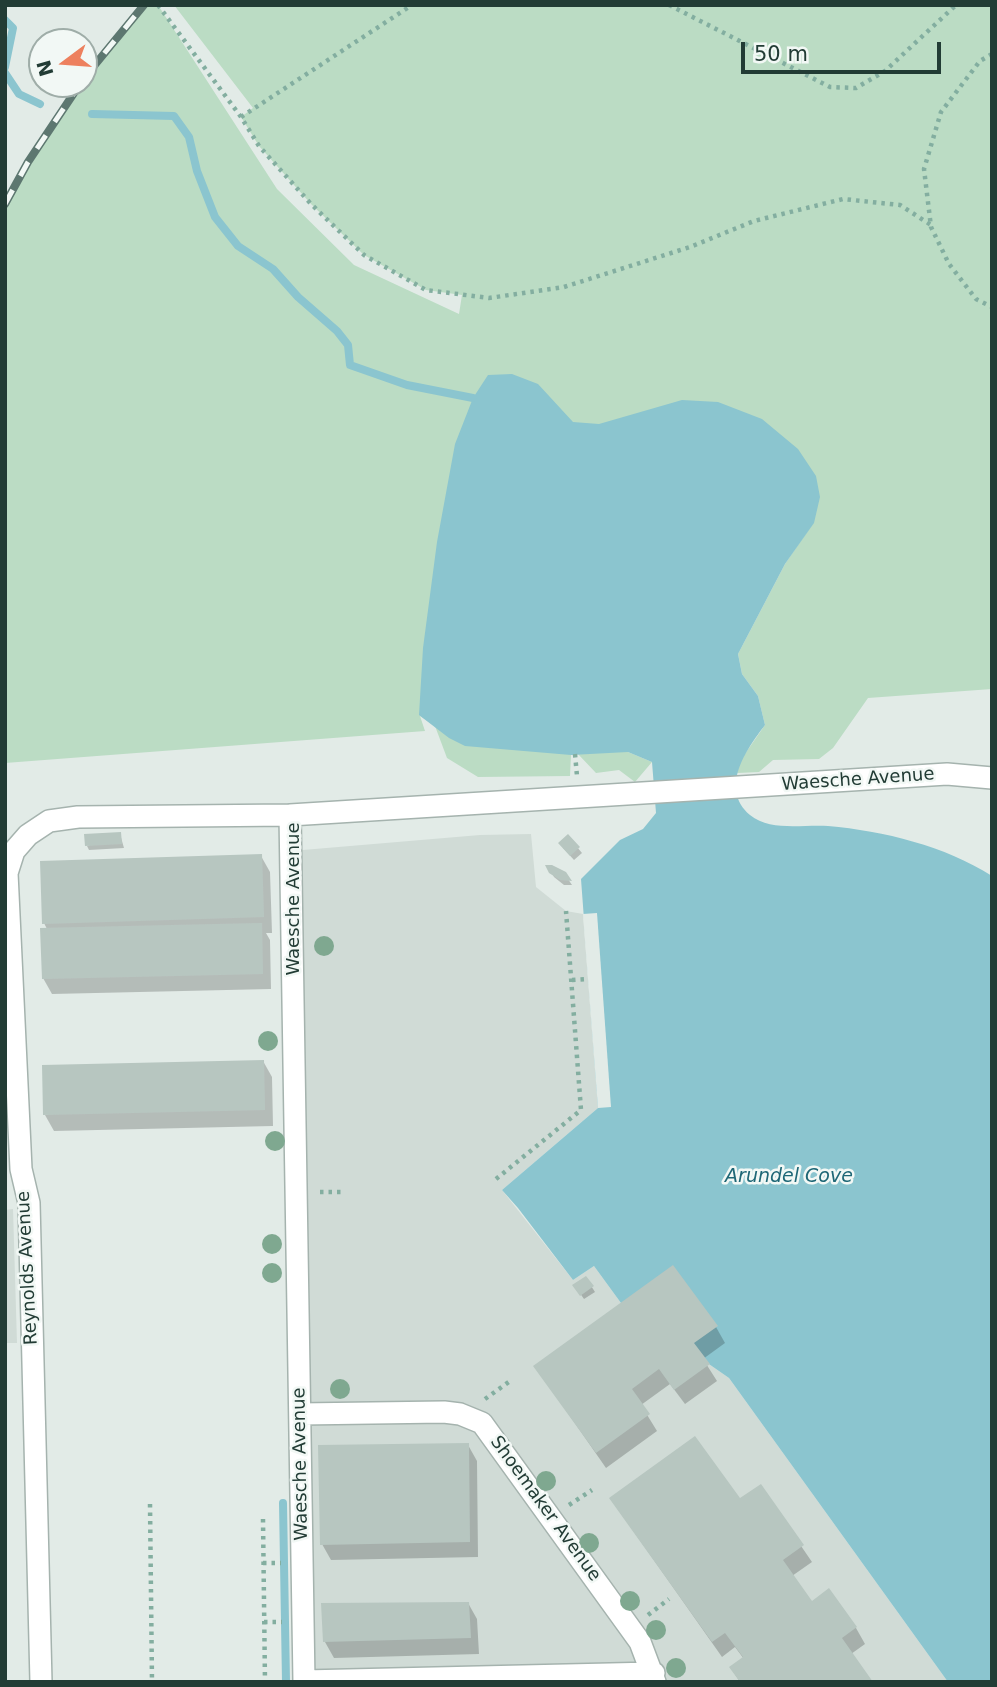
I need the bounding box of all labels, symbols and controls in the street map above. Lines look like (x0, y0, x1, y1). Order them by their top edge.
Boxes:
north arrow (28, 28, 98, 98)
scale bar (745, 28, 944, 72)
text: 50 m (754, 42, 808, 66)
text: N (32, 58, 58, 79)
street label: Waesche Avenue (781, 764, 935, 796)
street label: Waesche Avenue (283, 822, 305, 976)
water label: Arundel Cove (725, 1166, 853, 1188)
street label: Reynolds Avenue (13, 1190, 43, 1346)
street label: Waesche Avenue (289, 1387, 313, 1541)
street label: Shoemaker Avenue (485, 1432, 605, 1586)

